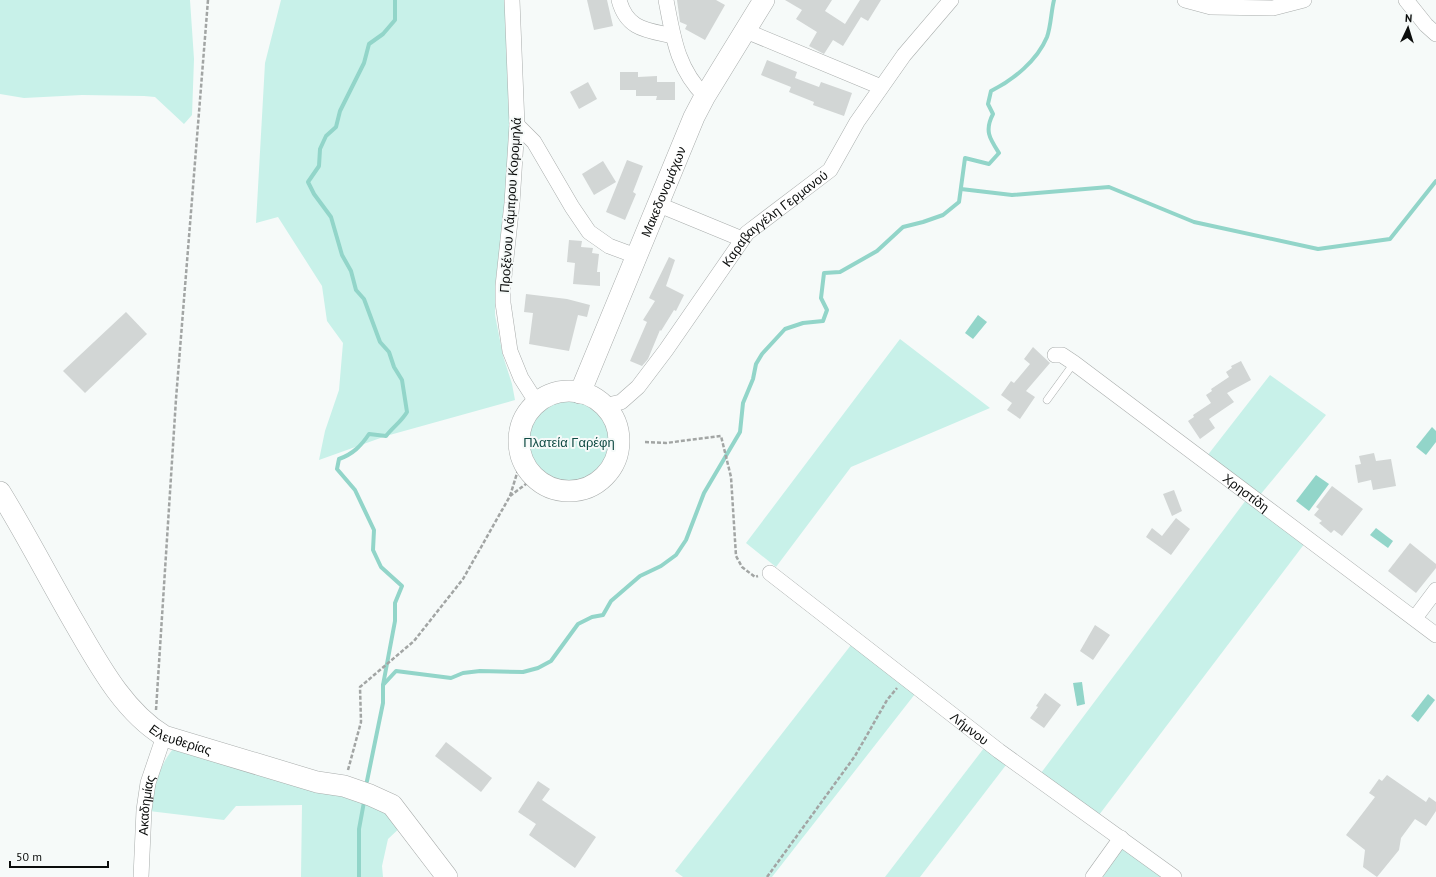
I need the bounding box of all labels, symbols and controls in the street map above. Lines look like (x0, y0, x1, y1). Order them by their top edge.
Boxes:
north arrow (1388, 8, 1428, 48)
text: N (1405, 11, 1413, 25)
street label: Προξένου Λάμπρου Κορομηλά (496, 116, 525, 293)
street label: Μακεδονομάχων (637, 144, 690, 240)
street label: Καραβαγγέλη Γερμανού (718, 167, 831, 270)
park label: Πλατεία Γαρέφη (523, 434, 615, 451)
street label: Χρηστίδη (1219, 470, 1273, 516)
street label: Λήμνου (947, 708, 992, 749)
street label: Ελευθερίας (146, 720, 213, 759)
street label: Ακαδημίας (135, 773, 159, 836)
scale bar (10, 843, 108, 869)
text: 50 m (16, 849, 42, 864)

